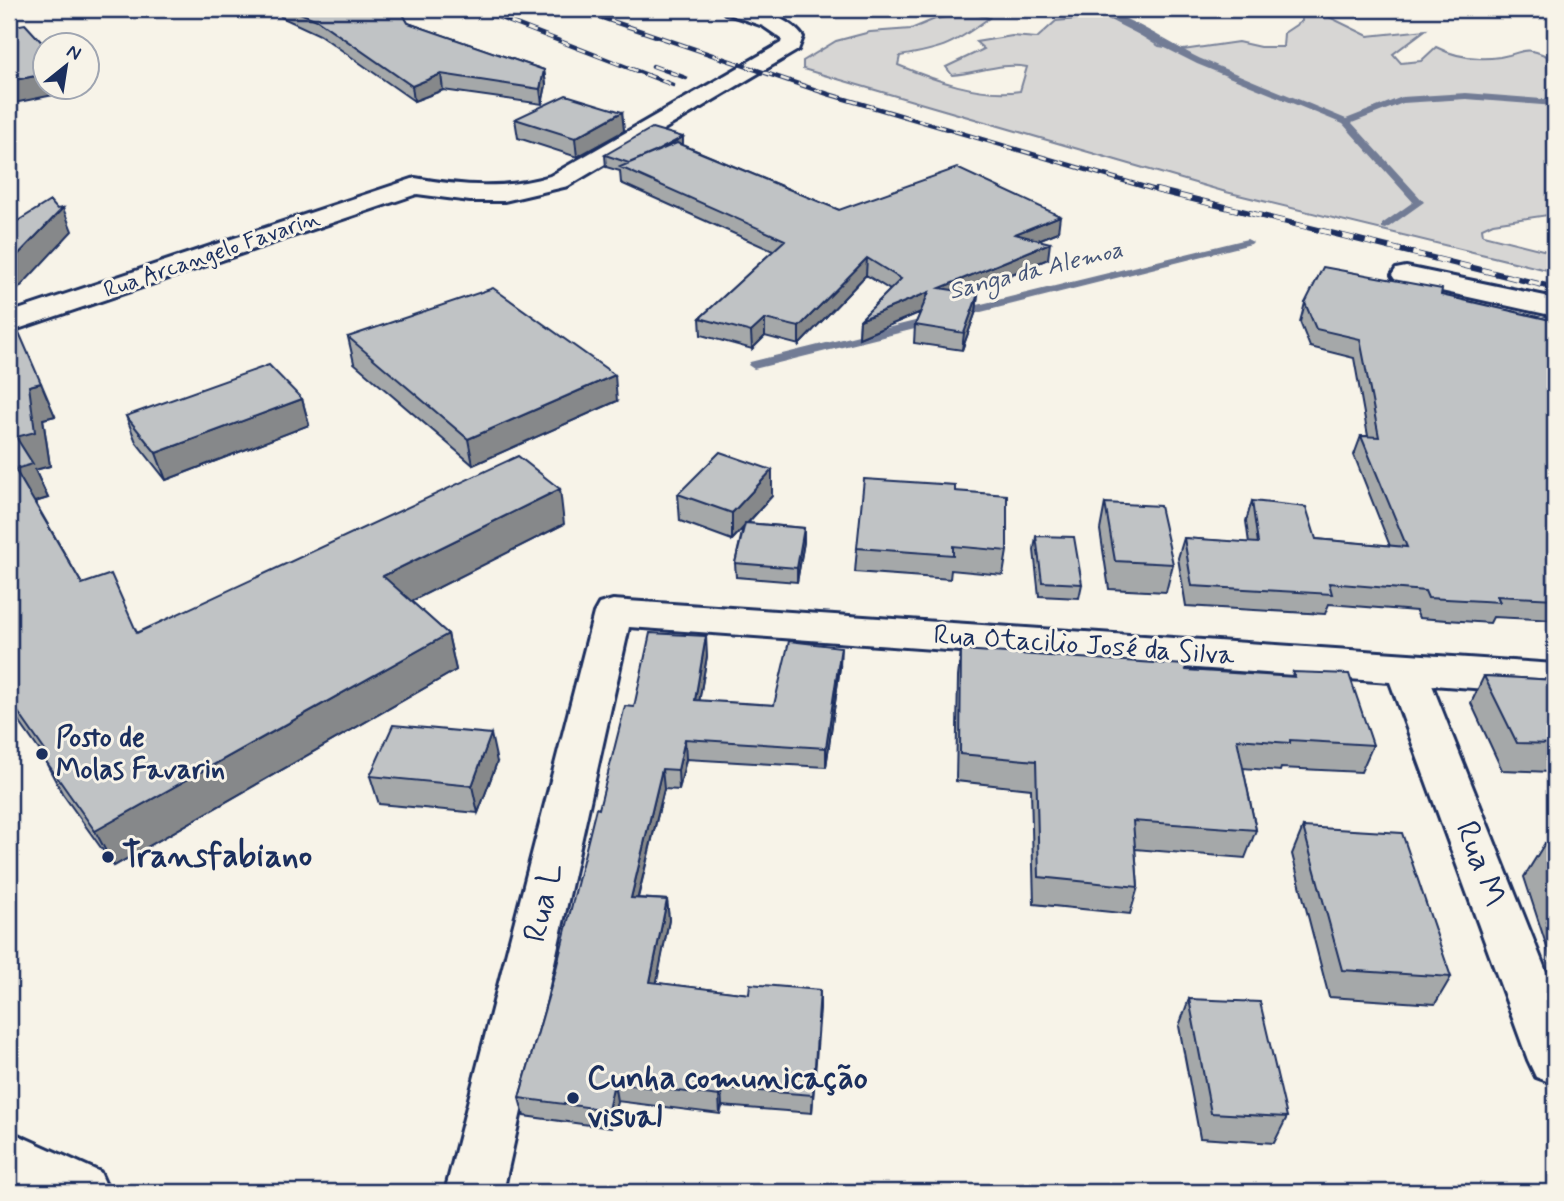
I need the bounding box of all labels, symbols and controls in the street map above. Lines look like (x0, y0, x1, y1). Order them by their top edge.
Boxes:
north arrow (32, 32, 102, 102)
text: N (62, 39, 85, 67)
street label: Rua Arcangelo Favarin (100, 204, 324, 306)
water label: Sanga da Alemoa (946, 234, 1127, 310)
street label: Rua Otacilio José da Silva (932, 617, 1236, 675)
place label: Posto de Molas Favarin (56, 720, 225, 789)
marker: Posto de Molas Favarin (34, 746, 50, 762)
street label: Rua M (1444, 815, 1516, 913)
place label: Transfabiano (122, 835, 312, 879)
marker: Transfabiano (100, 849, 116, 865)
street label: Rua L (514, 859, 575, 947)
place label: Cunha comunicação visual (587, 1057, 868, 1139)
marker: Cunha comunicação visual (565, 1090, 581, 1106)

